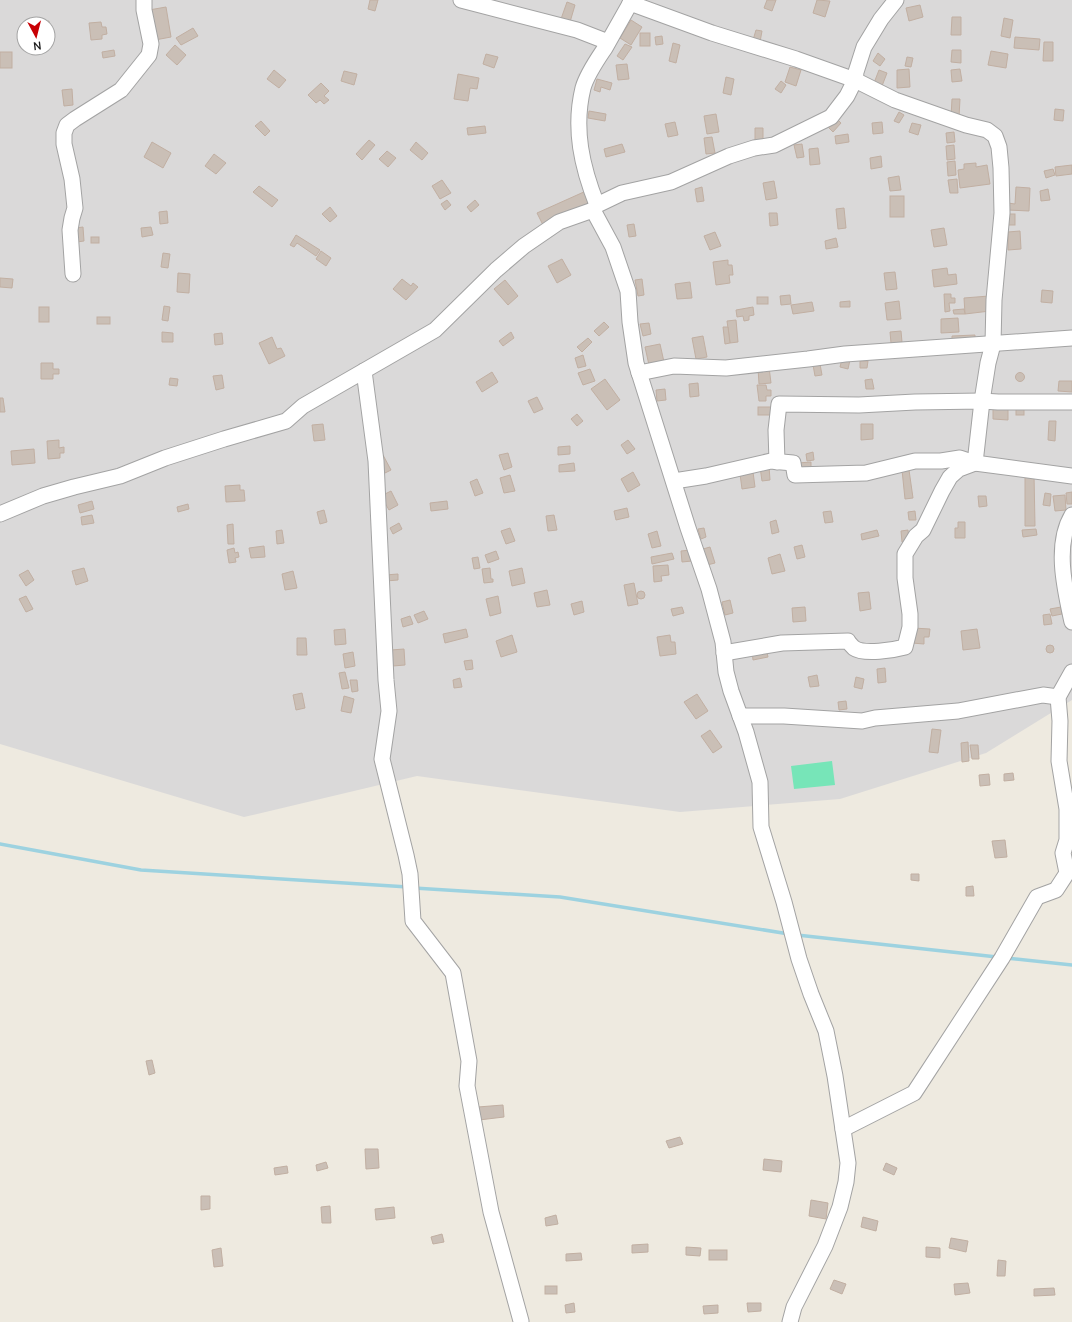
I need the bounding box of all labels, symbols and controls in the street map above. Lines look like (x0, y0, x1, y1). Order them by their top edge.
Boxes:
north arrow (16, 16, 56, 56)
text: N (32, 38, 42, 54)

